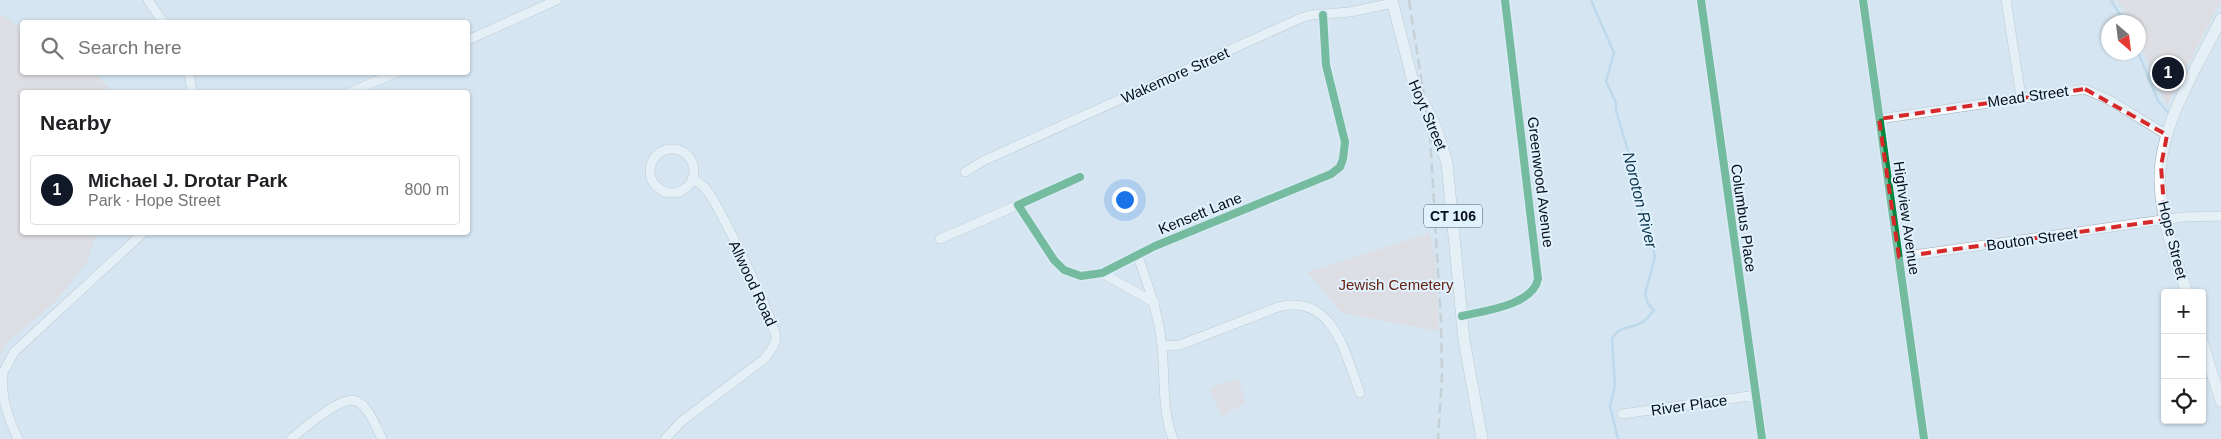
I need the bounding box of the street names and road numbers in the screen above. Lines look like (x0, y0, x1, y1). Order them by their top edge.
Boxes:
street label: Wakemore Street (1118, 43, 1232, 106)
street label: Hoyt Street (1406, 77, 1451, 154)
street label: Mead Street (1986, 82, 2070, 110)
street label: Greenwood Avenue (1525, 116, 1557, 248)
street label: Highview Avenue (1891, 160, 1923, 276)
street label: Columbus Place (1728, 163, 1760, 273)
street label: Kensett Lane (1156, 189, 1244, 237)
street label: Hope Street (2155, 199, 2191, 282)
road number: CT 106 (1424, 205, 1482, 228)
street label: Bouton Street (1985, 224, 2079, 254)
street label: Allwood Road (726, 237, 780, 329)
street label: River Place (1650, 391, 1728, 419)

